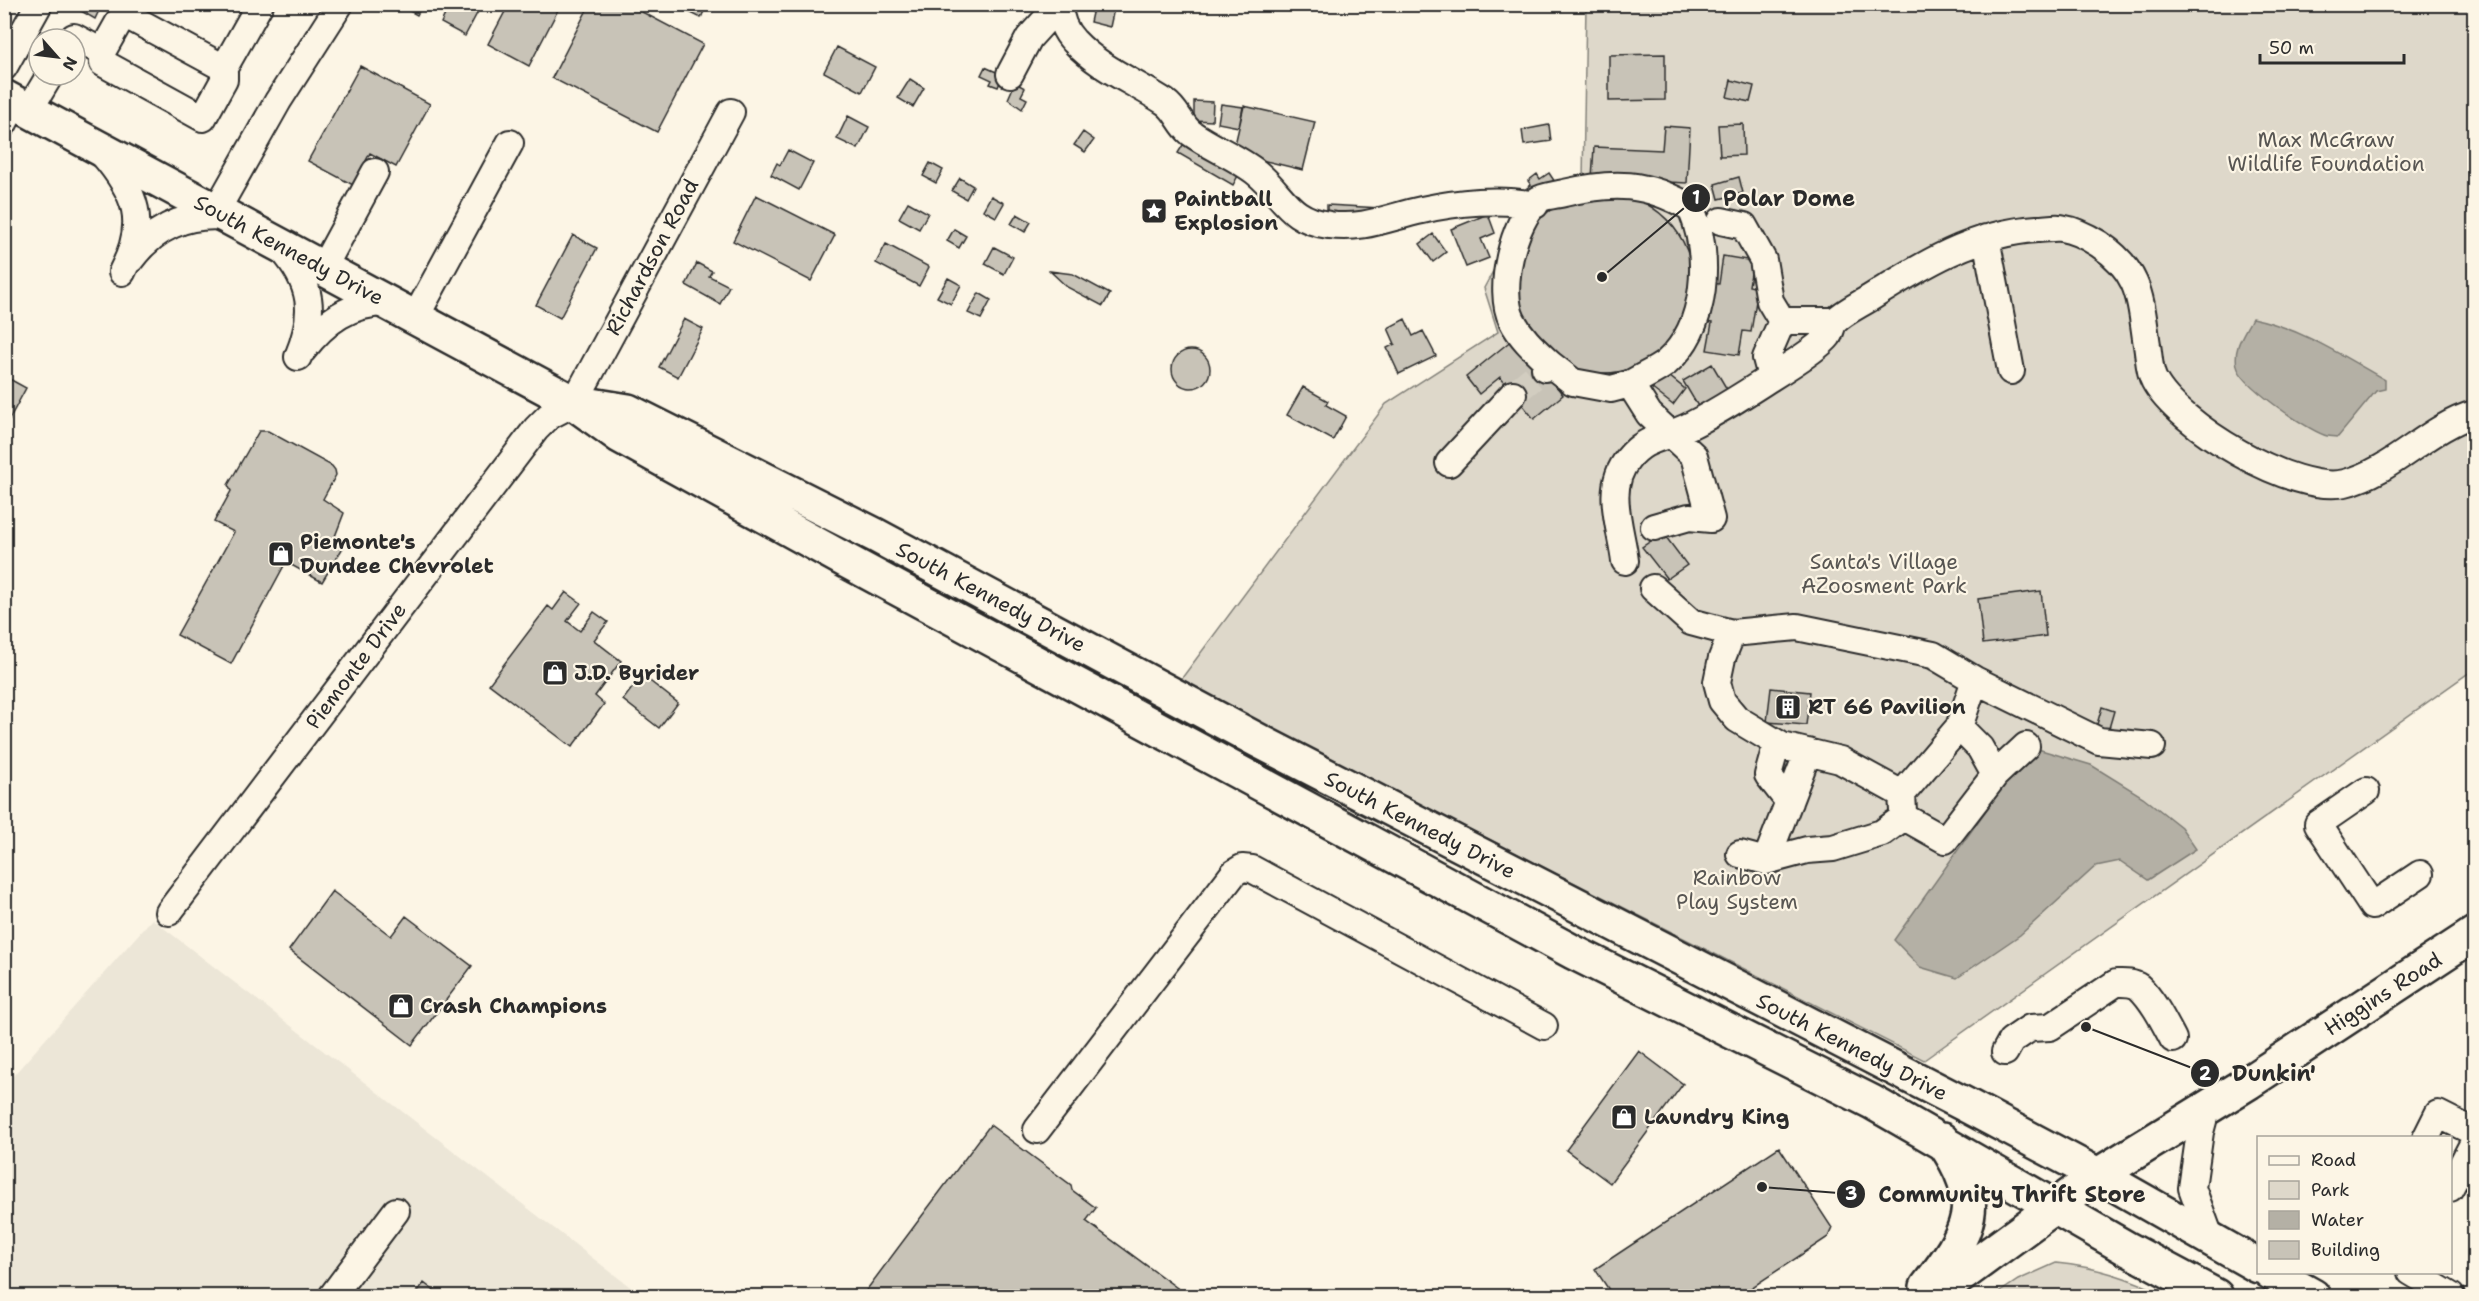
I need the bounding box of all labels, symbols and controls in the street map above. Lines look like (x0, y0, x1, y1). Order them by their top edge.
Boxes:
north arrow (27, 27, 87, 87)
scale bar (2260, 27, 2404, 65)
text: 50 m (2269, 36, 2314, 60)
text: N (58, 53, 82, 74)
park label: Max McGraw Wildlife Foundation (2227, 126, 2425, 178)
street label: Richardson Road (599, 174, 705, 340)
callout: Polar Dome (1681, 178, 1867, 218)
text: Polar Dome (1723, 184, 1855, 213)
place label: Paintball Explosion (1174, 185, 1278, 237)
text: 1 (1692, 186, 1700, 210)
street label: South Kennedy Drive (189, 188, 389, 312)
place icon: Paintball Explosion (1139, 196, 1169, 226)
place label: Piemonte's Dundee Chevrolet (300, 528, 494, 580)
street label: South Kennedy Drive (891, 535, 1091, 659)
shop icon: Piemonte's Dundee Chevrolet (266, 539, 296, 569)
park label: Santa's Village AZoosment Park (1801, 548, 1967, 600)
street label: Piemonte Drive (299, 597, 413, 735)
shop icon: J.D. Byrider (540, 658, 570, 688)
place label: J.D. Byrider (574, 659, 699, 687)
building icon: RT 66 Pavilion (1773, 692, 1803, 722)
place label: RT 66 Pavilion (1808, 693, 1966, 721)
street label: South Kennedy Drive (1320, 765, 1520, 885)
park label: Rainbow Play System (1676, 864, 1798, 916)
street label: Higgins Road (2319, 946, 2447, 1042)
street label: South Kennedy Drive (1752, 987, 1952, 1107)
shop icon: Crash Champions (386, 991, 416, 1021)
place label: Crash Champions (420, 992, 607, 1020)
callout: Dunkin' (2190, 1053, 2328, 1093)
text: Dunkin' (2232, 1059, 2316, 1088)
text: 2 (2199, 1062, 2212, 1086)
shop icon: Laundry King (1609, 1102, 1639, 1132)
place label: Laundry King (1644, 1103, 1789, 1131)
legend (2257, 1136, 2452, 1274)
text: Road (2311, 1148, 2356, 1172)
callout: Community Thrift Store (1836, 1174, 2157, 1214)
text: Park (2311, 1178, 2350, 1202)
text: Community Thrift Store (1878, 1180, 2146, 1209)
text: 3 (1845, 1182, 1857, 1206)
text: Water (2311, 1208, 2364, 1232)
text: Building (2311, 1238, 2380, 1262)

